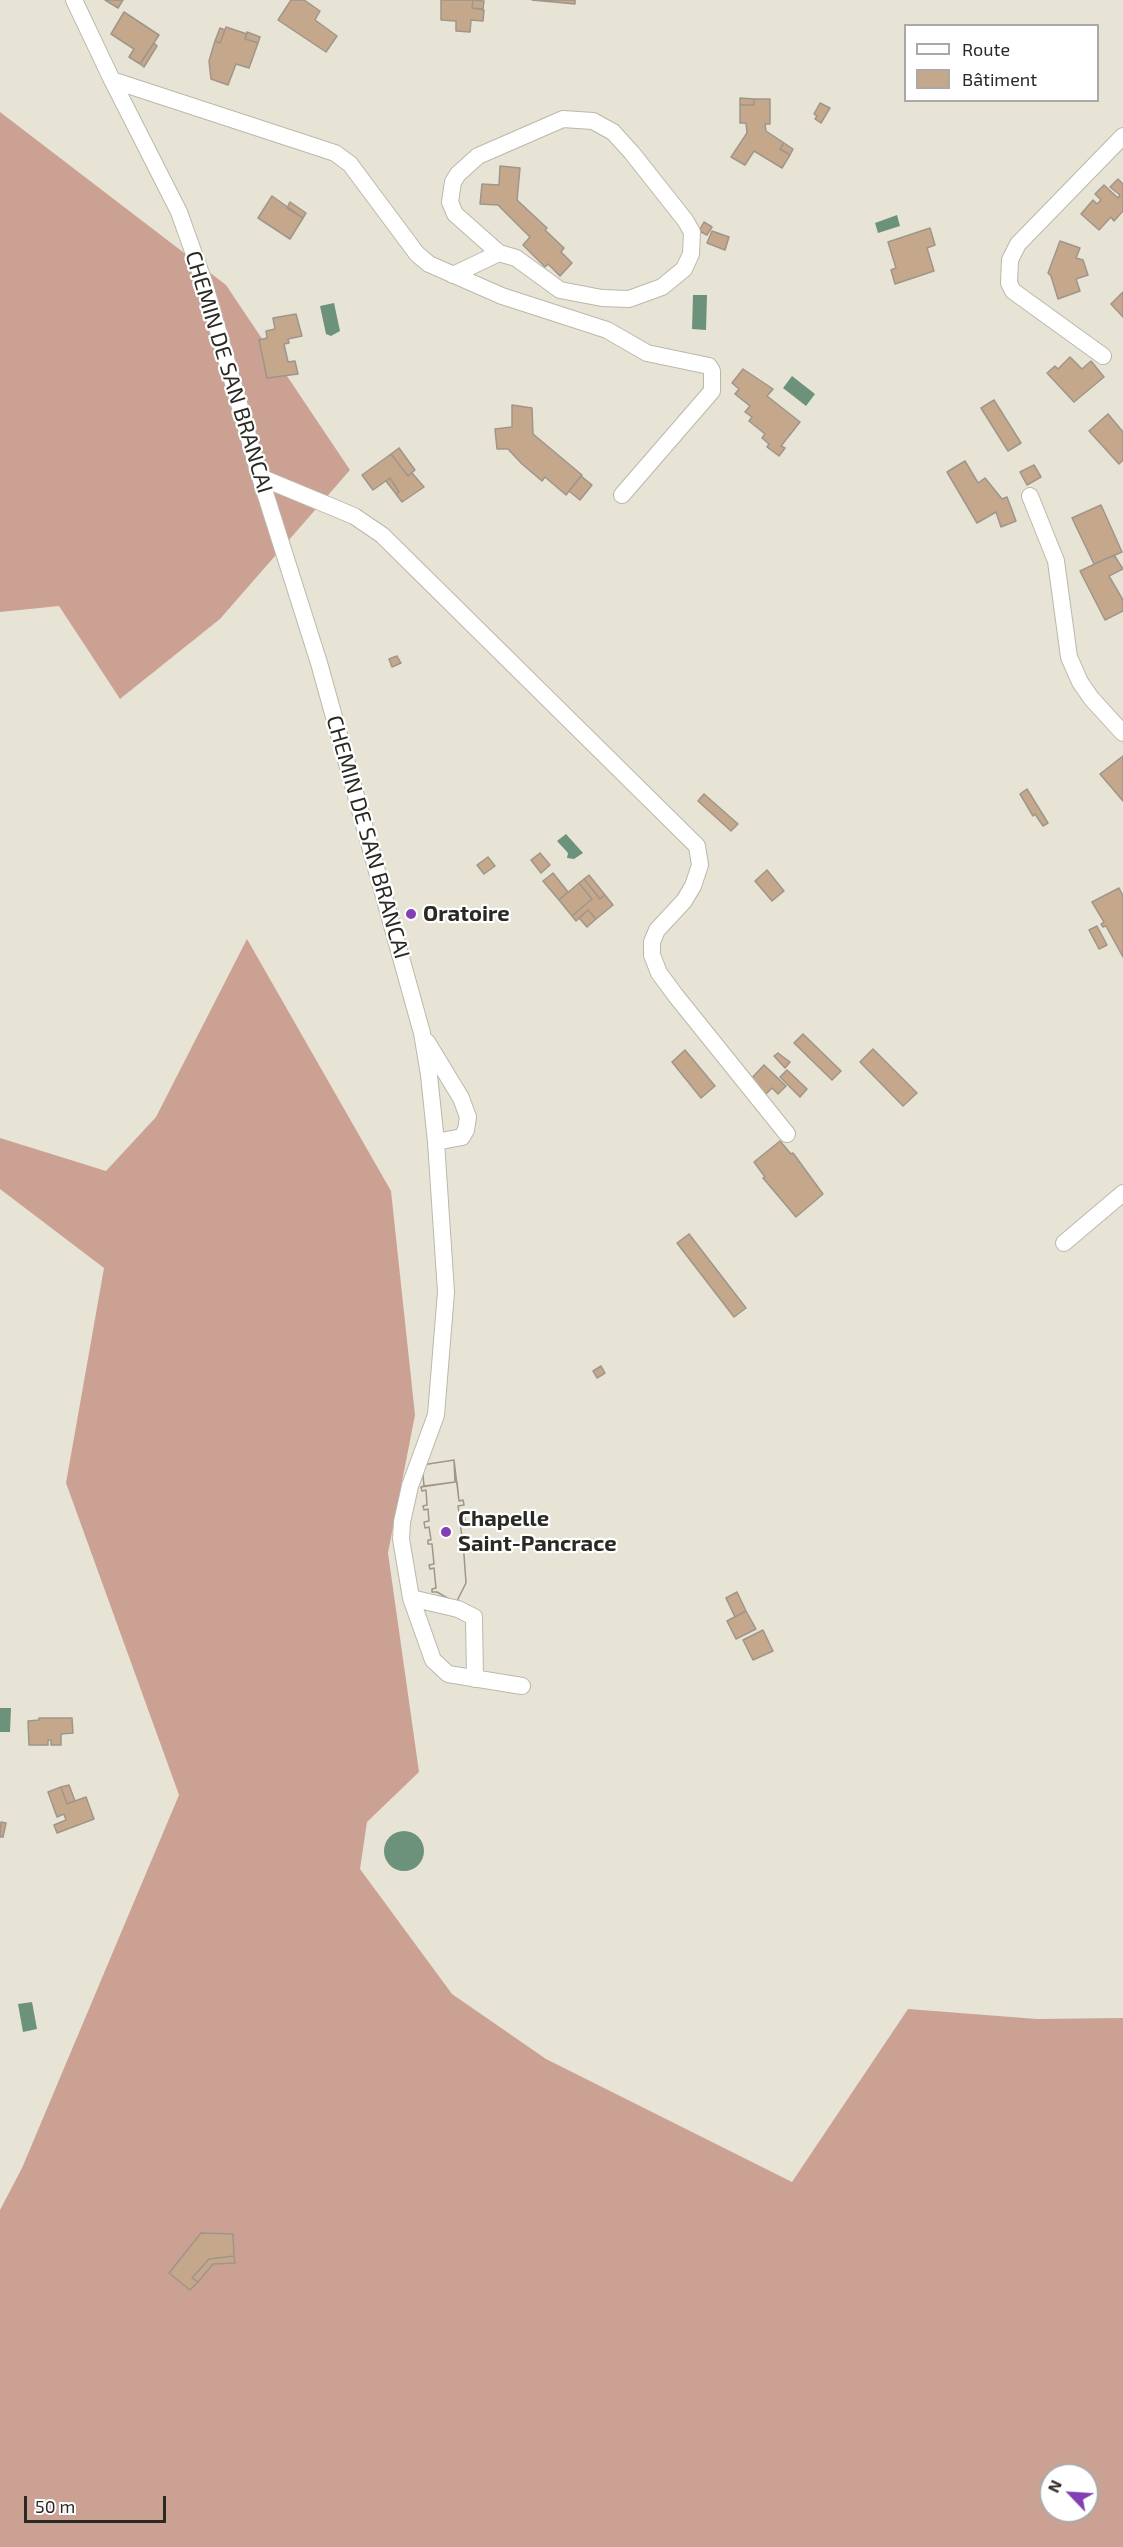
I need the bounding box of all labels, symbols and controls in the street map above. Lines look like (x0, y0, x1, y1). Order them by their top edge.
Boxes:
legend (904, 24, 1099, 102)
text: Route (962, 38, 1010, 60)
text: Bâtiment (962, 68, 1037, 90)
street label: CHEMIN DE SAN BRANCAI (180, 248, 278, 496)
street label: CHEMIN DE SAN BRANCAI (321, 712, 415, 962)
place label: Oratoire (423, 901, 510, 927)
marker: Oratoire (404, 907, 418, 921)
place label: Chapelle Saint-Pancrace (458, 1506, 617, 1558)
marker: Chapelle Saint-Pancrace (439, 1525, 453, 1539)
north arrow (1039, 2463, 1099, 2523)
text: N (1043, 2477, 1065, 2495)
scale bar (27, 2484, 170, 2522)
text: 50 m (35, 2495, 75, 2517)

